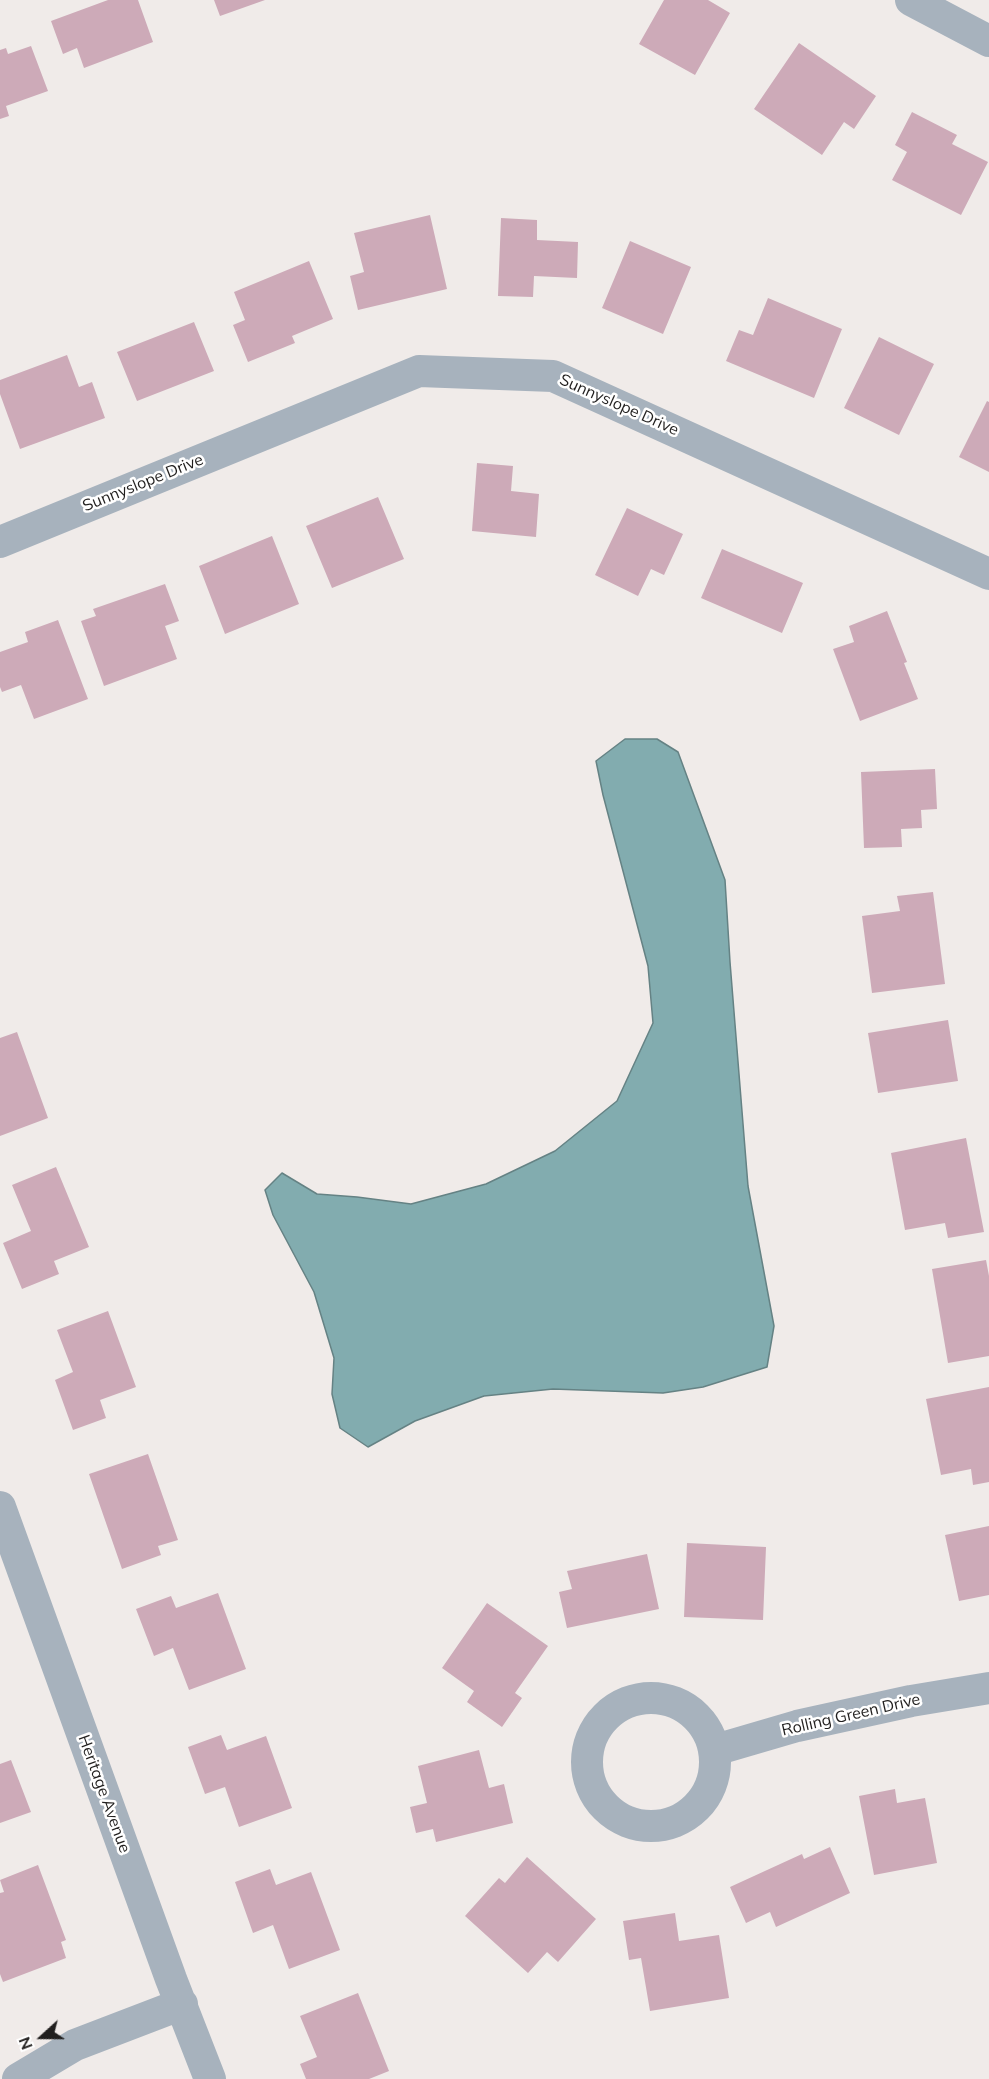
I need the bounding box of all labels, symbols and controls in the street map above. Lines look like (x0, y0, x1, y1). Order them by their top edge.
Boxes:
street label: Sunnyslope Drive (557, 370, 681, 440)
street label: Sunnyslope Drive (80, 450, 206, 516)
street label: Rolling Green Drive (780, 1690, 922, 1740)
street label: Heritage Avenue (74, 1732, 134, 1856)
north arrow (12, 2007, 72, 2067)
text: N (14, 2034, 37, 2053)

